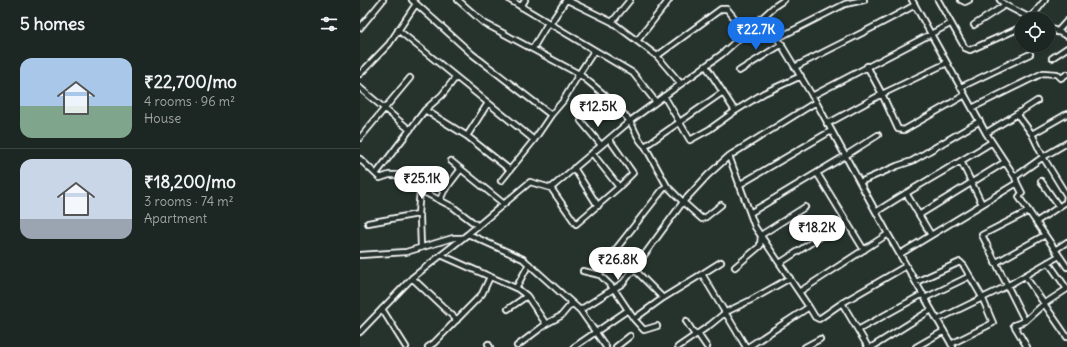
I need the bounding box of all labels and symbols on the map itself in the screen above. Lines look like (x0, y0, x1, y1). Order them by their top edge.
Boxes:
pin: ₹22.7K (723, 17, 789, 51)
pin: ₹12.5K (565, 94, 631, 128)
pin: ₹25.1K (389, 166, 455, 200)
pin: ₹18.2K (784, 215, 850, 249)
pin: ₹26.8K (585, 247, 651, 281)

